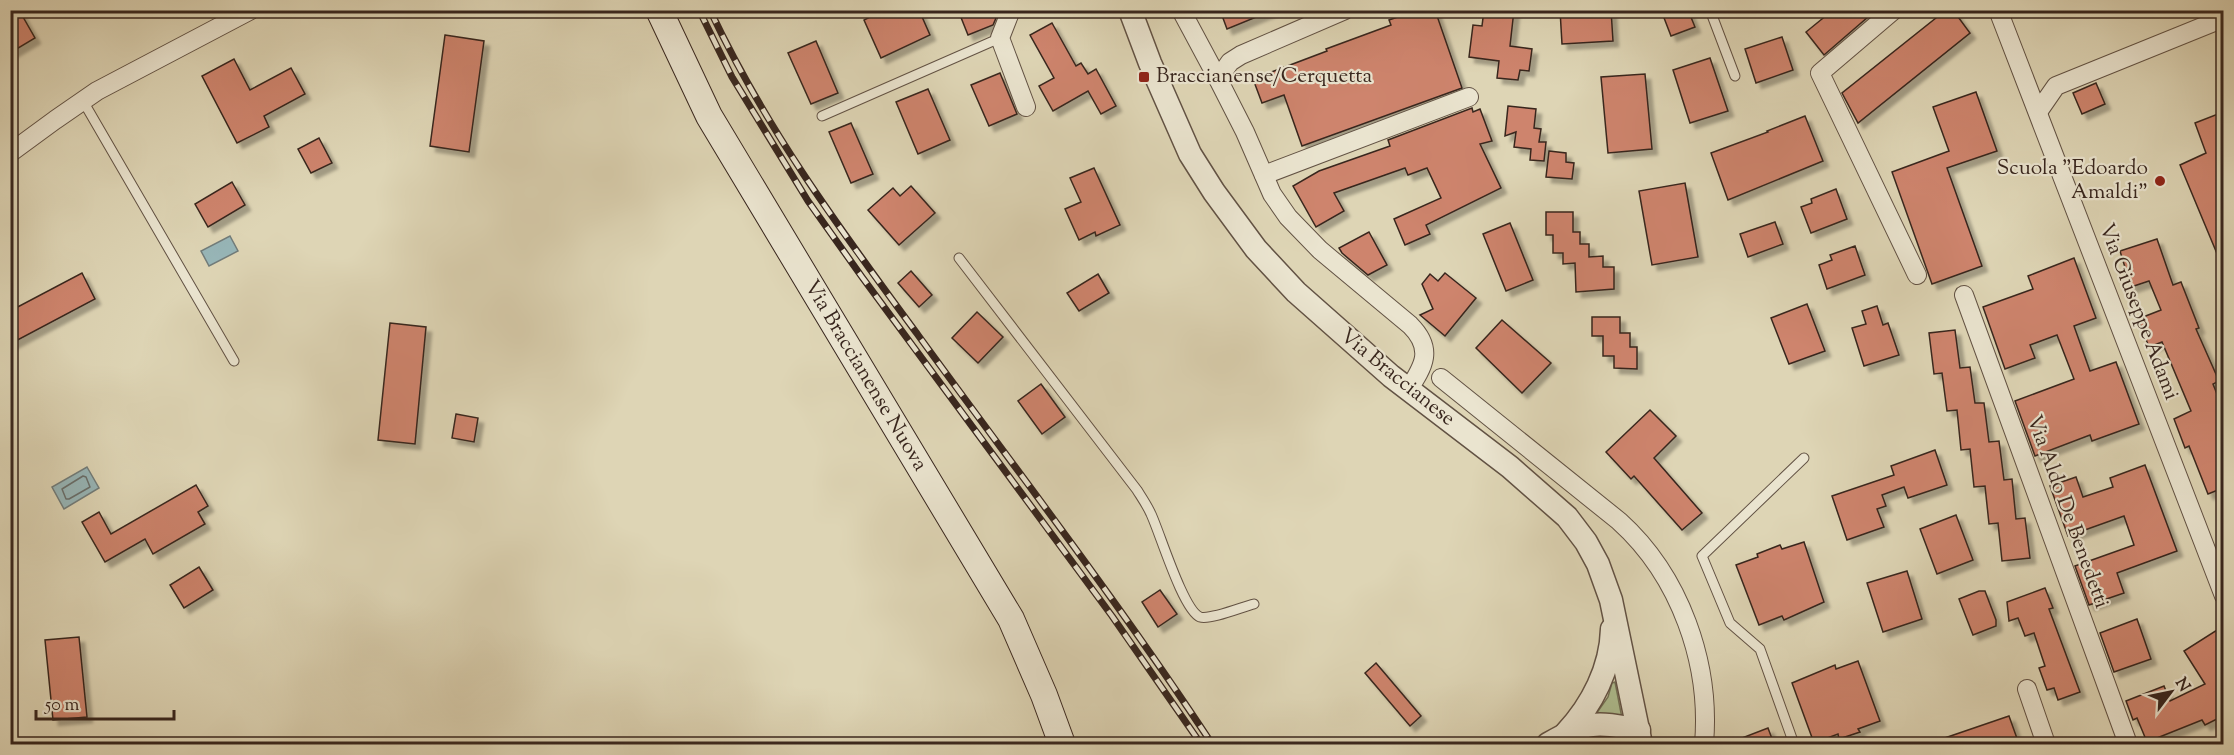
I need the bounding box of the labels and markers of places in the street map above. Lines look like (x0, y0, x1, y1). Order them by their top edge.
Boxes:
place label: Braccianense/Cerquetta (1156, 62, 1373, 92)
marker: Braccianense/Cerquetta (1137, 70, 1151, 84)
place label: Scuola "Edoardo Amaldi" (1997, 154, 2148, 208)
marker: Scuola "Edoardo Amaldi" (2153, 174, 2167, 188)

